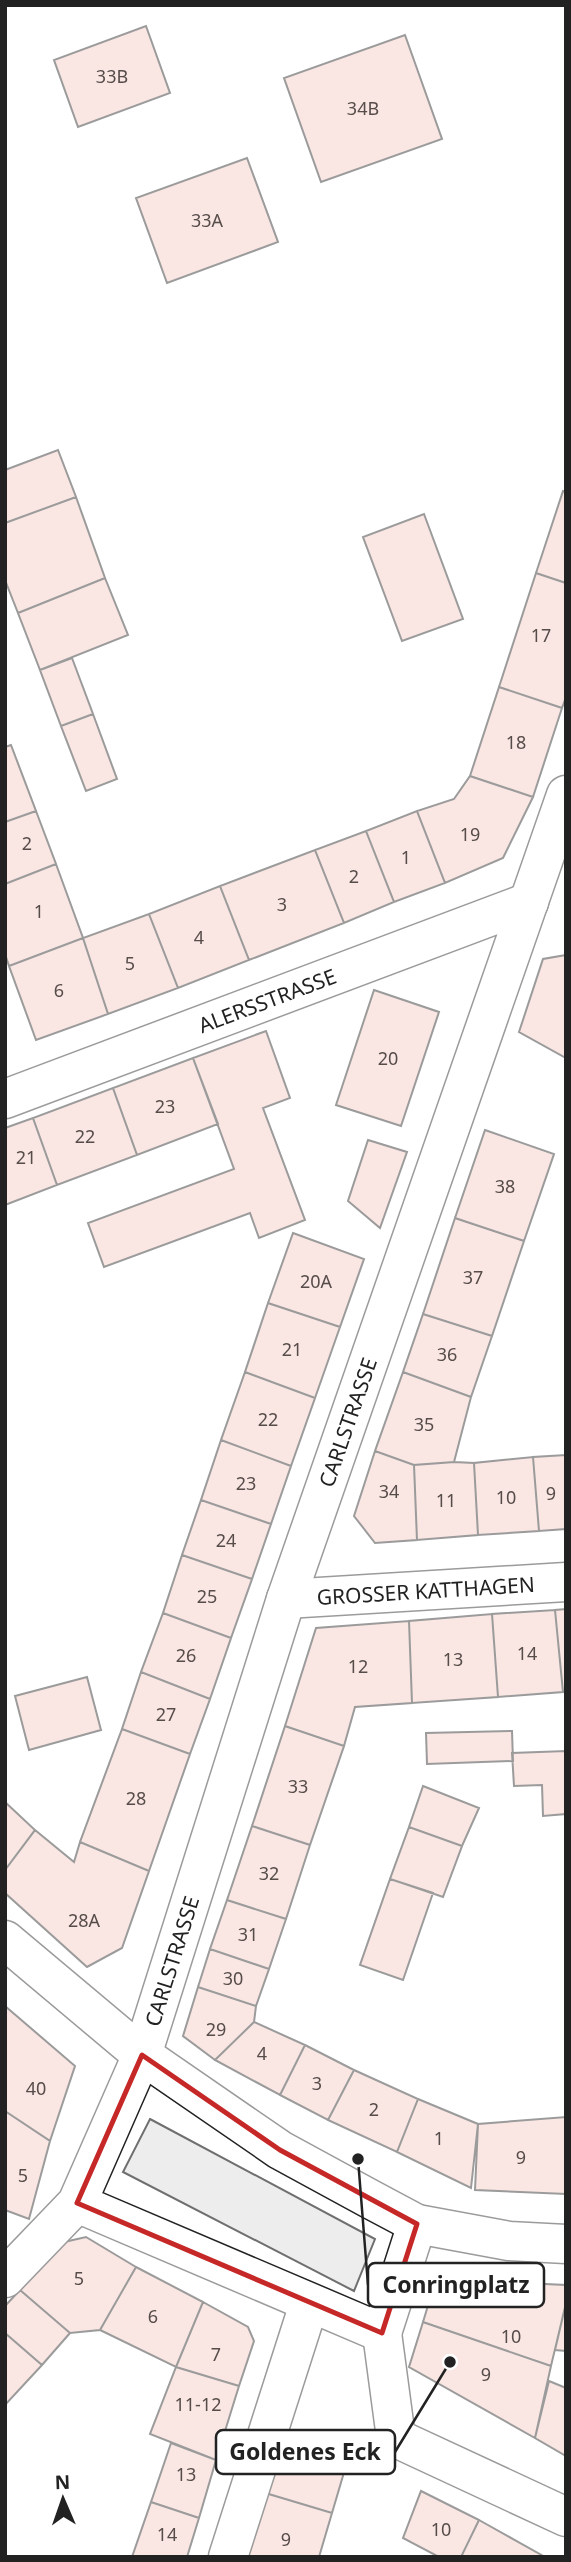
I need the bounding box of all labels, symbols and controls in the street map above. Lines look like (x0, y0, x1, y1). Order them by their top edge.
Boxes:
house number: 33B (96, 64, 128, 88)
house number: 34B (347, 96, 379, 120)
house number: 33A (191, 208, 224, 232)
house number: 17 (531, 623, 551, 647)
house number: 18 (506, 730, 526, 754)
house number: 19 (460, 822, 480, 846)
house number: 2 (22, 831, 32, 855)
house number: 1 (401, 845, 411, 869)
house number: 2 (349, 864, 359, 888)
house number: 3 (277, 892, 287, 916)
house number: 1 (34, 899, 44, 923)
house number: 4 (194, 925, 204, 949)
house number: 5 (125, 951, 135, 975)
street label: ALERSSTRASSE (194, 962, 340, 1039)
house number: 6 (54, 978, 64, 1002)
house number: 20 (378, 1046, 398, 1070)
house number: 23 (155, 1094, 175, 1118)
house number: 22 (75, 1124, 95, 1148)
house number: 21 (16, 1145, 36, 1169)
house number: 38 (495, 1174, 515, 1198)
house number: 37 (463, 1265, 483, 1289)
house number: 20A (300, 1269, 333, 1293)
house number: 21 (282, 1337, 302, 1361)
house number: 36 (437, 1342, 457, 1366)
street label: CARLSTRASSE (312, 1354, 383, 1491)
house number: 22 (258, 1407, 278, 1431)
house number: 35 (414, 1412, 434, 1436)
house number: 23 (236, 1471, 256, 1495)
house number: 34 (379, 1479, 399, 1503)
house number: 9 (546, 1481, 556, 1505)
house number: 10 (496, 1485, 516, 1509)
house number: 11 (436, 1488, 456, 1512)
house number: 24 (216, 1528, 236, 1552)
street label: GROSSER KATTHAGEN (316, 1570, 536, 1611)
house number: 25 (197, 1584, 217, 1608)
house number: 14 (517, 1641, 537, 1665)
house number: 26 (176, 1643, 196, 1667)
house number: 13 (443, 1647, 463, 1671)
house number: 12 (348, 1654, 368, 1678)
house number: 27 (156, 1702, 176, 1726)
house number: 33 (288, 1774, 308, 1798)
house number: 28 (126, 1786, 146, 1810)
house number: 32 (259, 1861, 279, 1885)
street label: CARLSTRASSE (138, 1892, 205, 2030)
house number: 28A (68, 1908, 101, 1932)
house number: 31 (238, 1922, 258, 1946)
house number: 30 (223, 1966, 243, 1990)
house number: 29 (206, 2017, 226, 2041)
house number: 4 (257, 2041, 267, 2065)
house number: 3 (312, 2071, 322, 2095)
house number: 40 (26, 2076, 46, 2100)
house number: 2 (369, 2097, 379, 2121)
house number: 1 (434, 2126, 444, 2150)
house number: 9 (516, 2145, 526, 2169)
house number: 5 (18, 2163, 28, 2187)
callout: Conringplatz (368, 2263, 544, 2307)
house number: 5 (74, 2266, 84, 2290)
text: Conringplatz (382, 2268, 530, 2300)
house number: 6 (148, 2304, 158, 2328)
house number: 10 (501, 2324, 521, 2348)
house number: 7 (211, 2342, 221, 2366)
house number: 9 (481, 2362, 491, 2386)
house number: 11-12 (175, 2392, 221, 2416)
callout: Goldenes Eck (216, 2430, 395, 2474)
text: Goldenes Eck (229, 2435, 381, 2467)
house number: 13 (176, 2462, 196, 2486)
north arrow (28, 2464, 98, 2534)
text: N (54, 2469, 71, 2495)
house number: 10 (431, 2517, 451, 2541)
house number: 14 (157, 2522, 177, 2546)
house number: 9 (281, 2527, 291, 2551)

